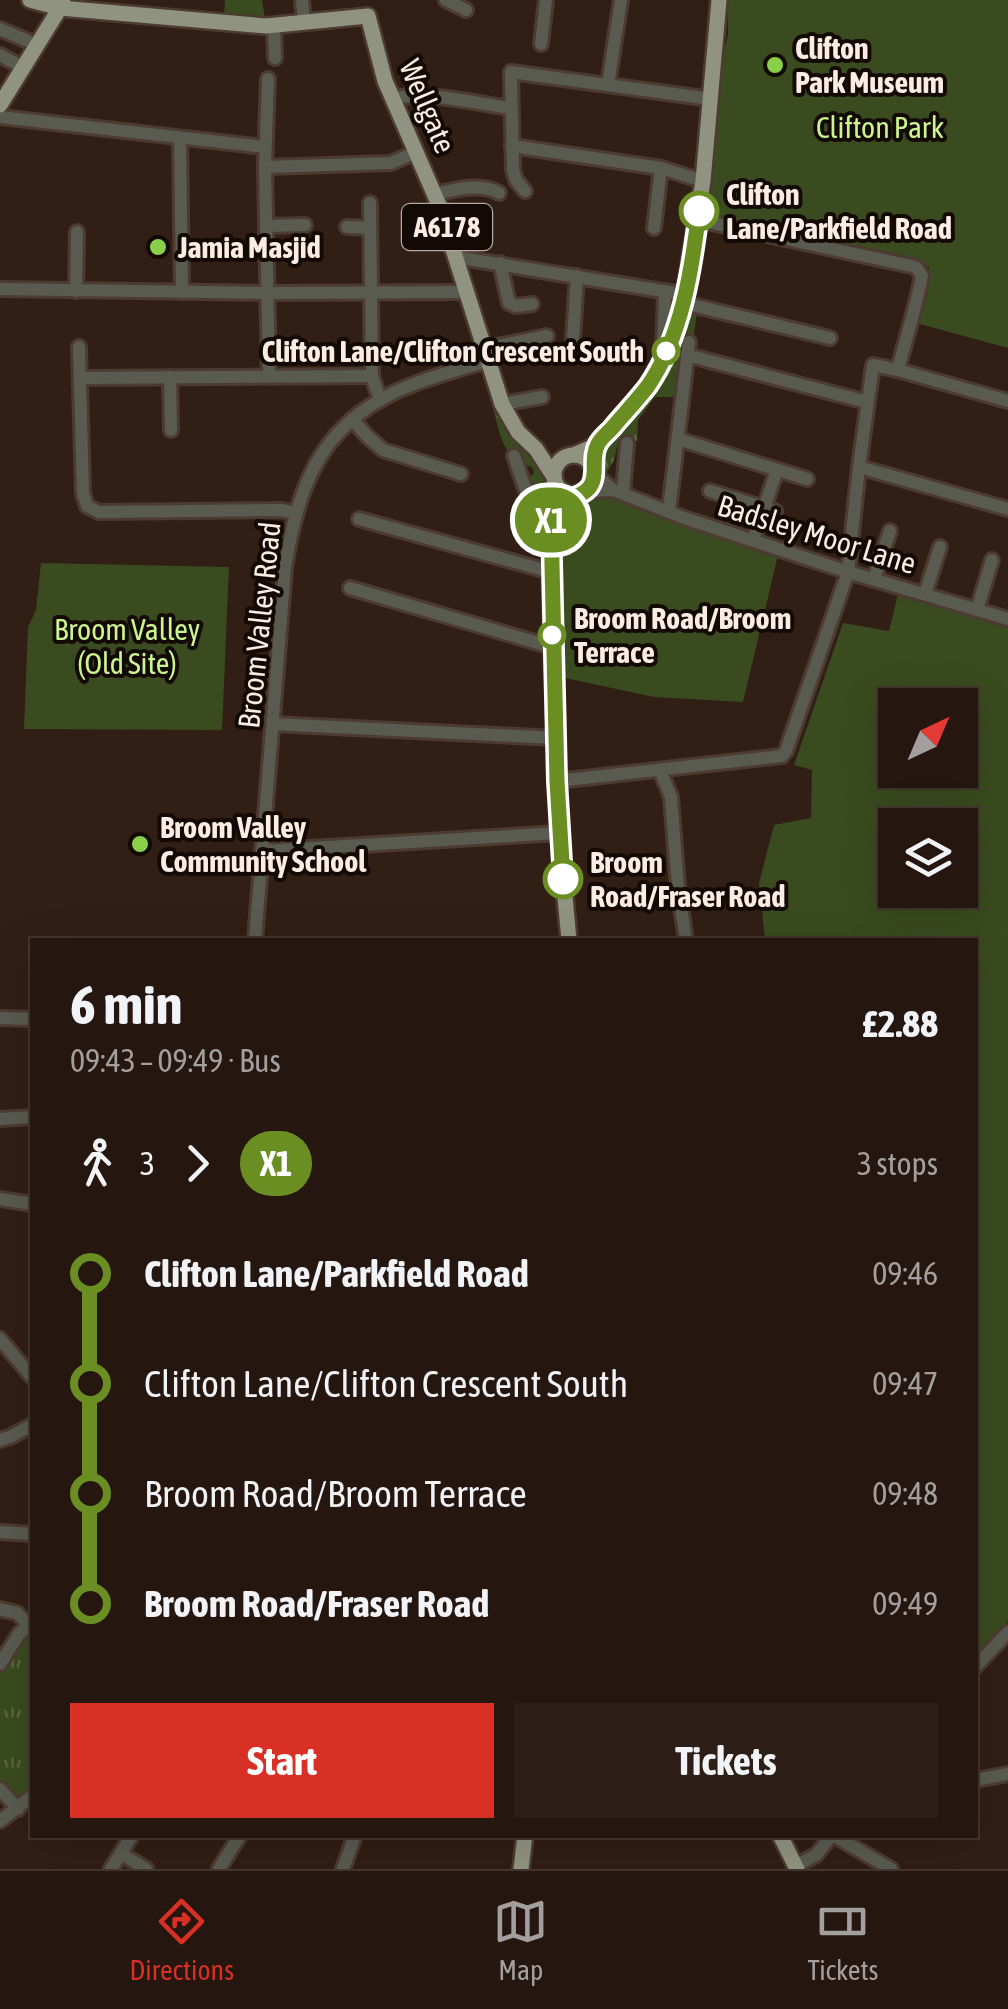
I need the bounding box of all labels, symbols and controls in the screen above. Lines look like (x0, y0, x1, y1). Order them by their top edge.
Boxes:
place label: Clifton Park Museum (795, 31, 944, 99)
street label: Wellgate (393, 54, 463, 158)
marker: Clifton Park Museum (764, 54, 786, 76)
park label: Clifton Park (816, 110, 944, 144)
place label: Clifton Lane/Parkfield Road (726, 177, 952, 245)
marker: Clifton Lane/Parkfield Road (680, 192, 718, 230)
road number: A6178 (402, 204, 492, 250)
place label: Jamia Masjid (177, 230, 321, 264)
marker: Jamia Masjid (147, 236, 169, 258)
place label: Clifton Lane/Clifton Crescent South (262, 334, 644, 368)
marker: Clifton Lane/Clifton Crescent South (653, 338, 679, 364)
line badge: X1 (506, 488, 596, 552)
street label: Badsley Moor Lane (714, 488, 920, 580)
text: X1 (535, 500, 567, 540)
street label: Broom Valley Road (231, 520, 287, 730)
place label: Broom Road/Broom Terrace (574, 601, 791, 669)
park label: Broom Valley (Old Site) (54, 612, 200, 680)
marker: Broom Road/Broom Terrace (539, 622, 565, 648)
north arrow (878, 688, 978, 788)
map controls (878, 688, 978, 908)
button: layers (878, 808, 978, 908)
place label: Broom Valley Community School (160, 810, 367, 878)
marker: Broom Valley Community School (129, 833, 151, 855)
place label: Broom Road/Fraser Road (590, 845, 786, 913)
marker: Broom Road/Fraser Road (544, 860, 582, 898)
text: 6 min (70, 973, 182, 1036)
text: £2.88 (862, 1002, 938, 1045)
text: 09:43 – 09:49 · Bus (70, 1042, 281, 1079)
icon: walk (70, 1136, 125, 1191)
icon: forward (170, 1136, 225, 1191)
text: X1 (260, 1143, 292, 1183)
text: 3 (140, 1145, 155, 1182)
text: 3 stops (857, 1145, 938, 1182)
text: Clifton Lane/Parkfield Road (144, 1252, 529, 1295)
text: 09:46 (872, 1255, 938, 1292)
text: Clifton Lane/Clifton Crescent South (144, 1362, 628, 1405)
text: 09:47 (872, 1365, 938, 1402)
text: Broom Road/Broom Terrace (144, 1472, 527, 1515)
text: 09:48 (872, 1475, 938, 1512)
text: Broom Road/Fraser Road (144, 1582, 489, 1625)
text: 09:49 (872, 1585, 938, 1622)
button: Start (70, 1703, 494, 1818)
button: Tickets (514, 1703, 938, 1818)
tab: Directions (130, 1894, 234, 1986)
tab: Map (493, 1894, 548, 1986)
tab: Tickets (807, 1894, 878, 1986)

